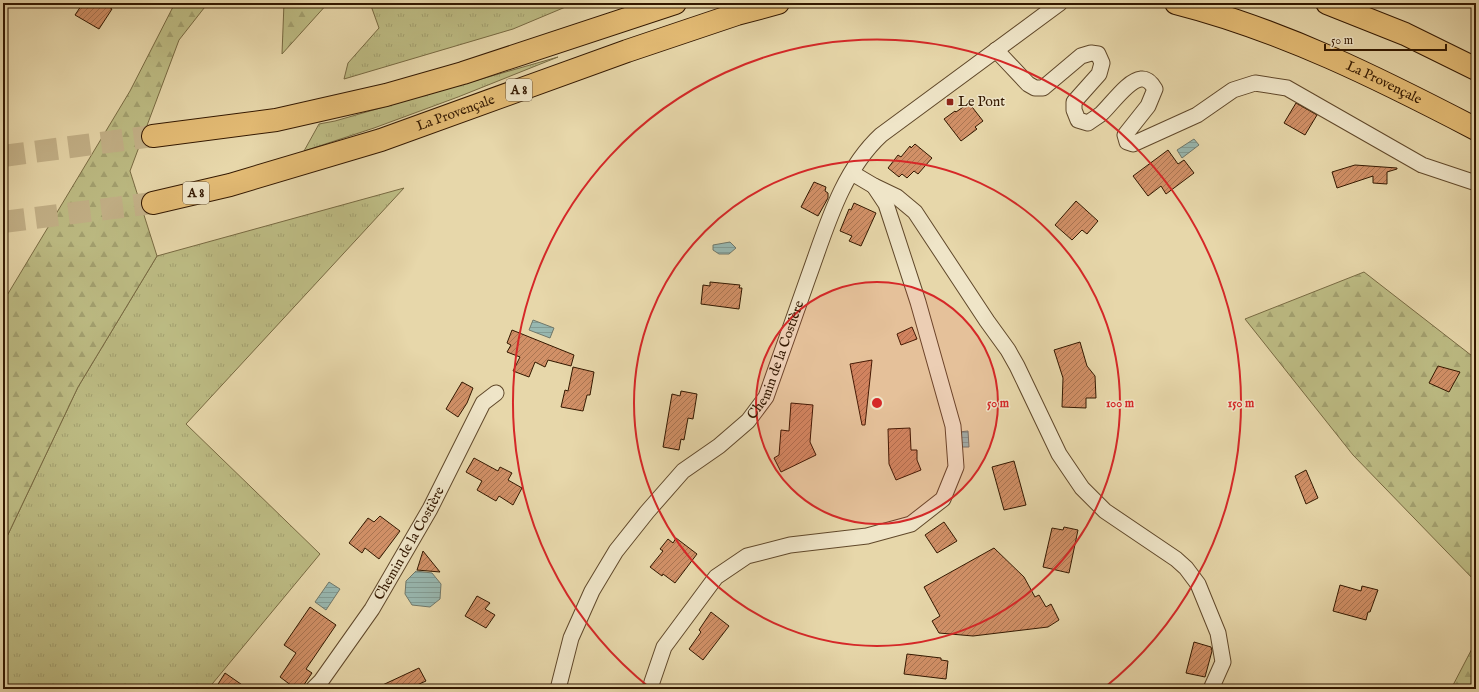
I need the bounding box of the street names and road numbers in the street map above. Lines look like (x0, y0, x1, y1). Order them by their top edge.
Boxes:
street label: La Provençale (1343, 57, 1425, 109)
road number: A 8 (506, 79, 532, 101)
street label: La Provençale (414, 90, 498, 135)
road number: A 8 (183, 182, 209, 204)
street label: Chemin de la Costière (743, 298, 809, 423)
street label: Chemin de la Costière (370, 483, 449, 604)

